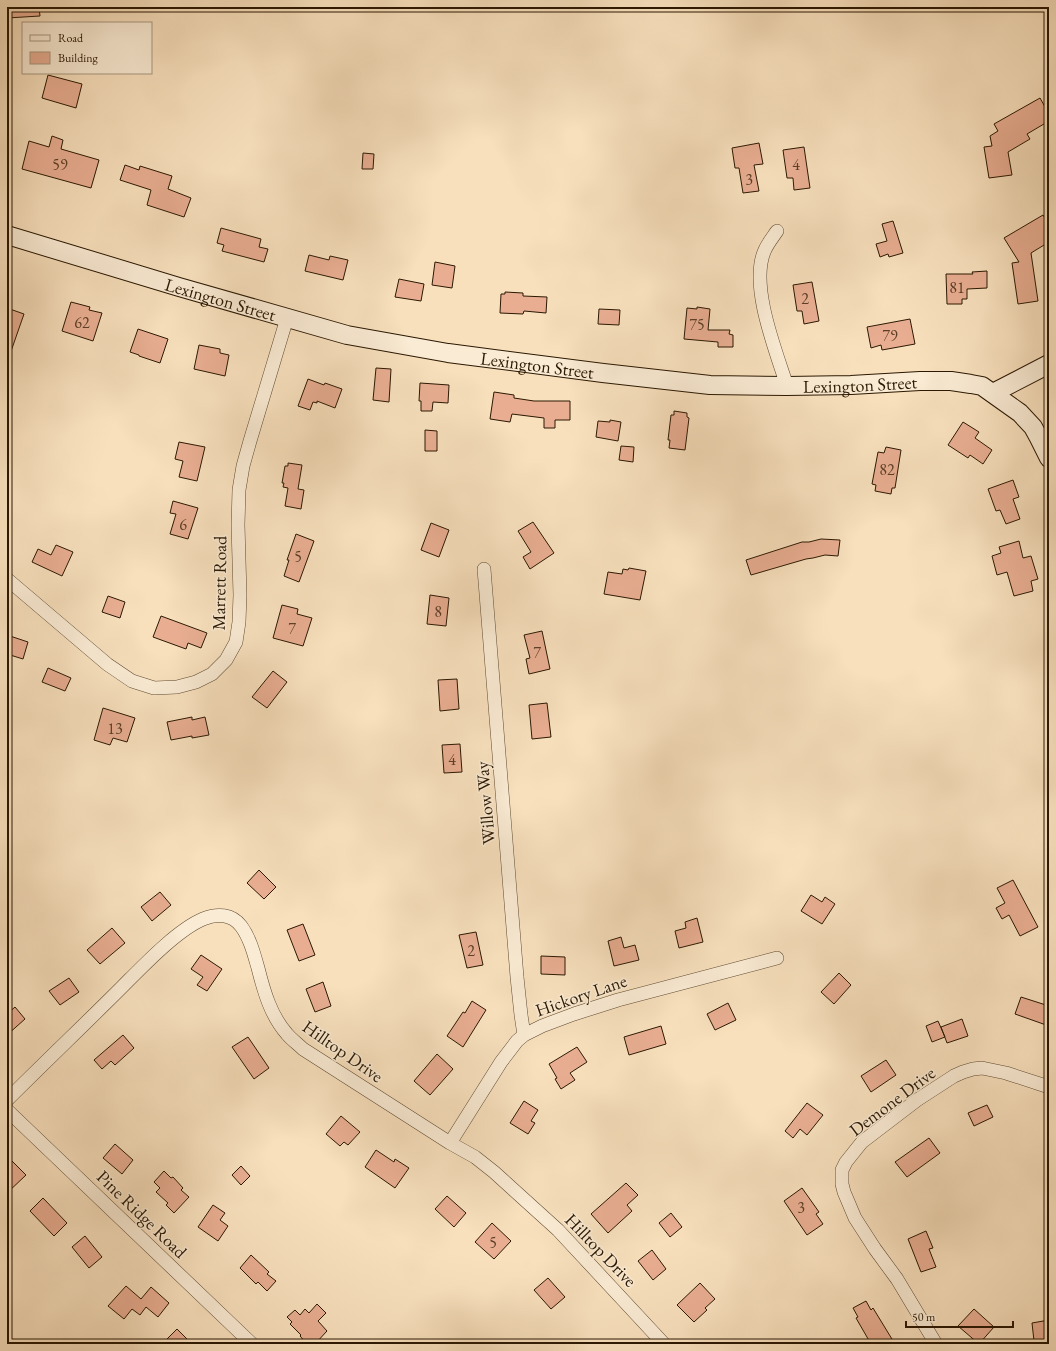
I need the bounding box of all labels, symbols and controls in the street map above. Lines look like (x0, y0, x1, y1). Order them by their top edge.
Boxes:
legend (22, 22, 152, 74)
text: Road (58, 30, 84, 46)
text: Building (58, 50, 99, 66)
house number: 59 (52, 154, 68, 175)
house number: 4 (792, 154, 800, 175)
house number: 3 (745, 169, 753, 190)
street label: Lexington Street (163, 272, 279, 326)
house number: 81 (949, 277, 965, 298)
house number: 2 (801, 288, 809, 309)
house number: 62 (74, 312, 90, 333)
house number: 75 (689, 314, 705, 335)
house number: 79 (882, 325, 898, 346)
street label: Lexington Street (479, 346, 596, 383)
street label: Lexington Street (803, 370, 918, 397)
house number: 82 (879, 459, 895, 480)
house number: 6 (179, 514, 187, 535)
street label: Marrett Road (207, 535, 231, 631)
house number: 5 (294, 546, 302, 567)
house number: 8 (434, 601, 442, 622)
house number: 7 (288, 618, 296, 639)
house number: 7 (533, 642, 541, 663)
house number: 13 (107, 718, 123, 739)
house number: 4 (448, 749, 456, 770)
street label: Willow Way (470, 760, 500, 846)
house number: 2 (467, 940, 475, 961)
street label: Hickory Lane (532, 969, 630, 1021)
street label: Hilltop Drive (298, 1015, 388, 1087)
street label: Demone Drive (844, 1061, 940, 1141)
street label: Pine Ridge Road (92, 1165, 193, 1264)
house number: 3 (797, 1197, 805, 1218)
street label: Hilltop Drive (560, 1208, 642, 1292)
house number: 5 (489, 1232, 497, 1253)
scale bar (906, 1303, 1013, 1329)
text: 50 m (912, 1309, 936, 1325)

